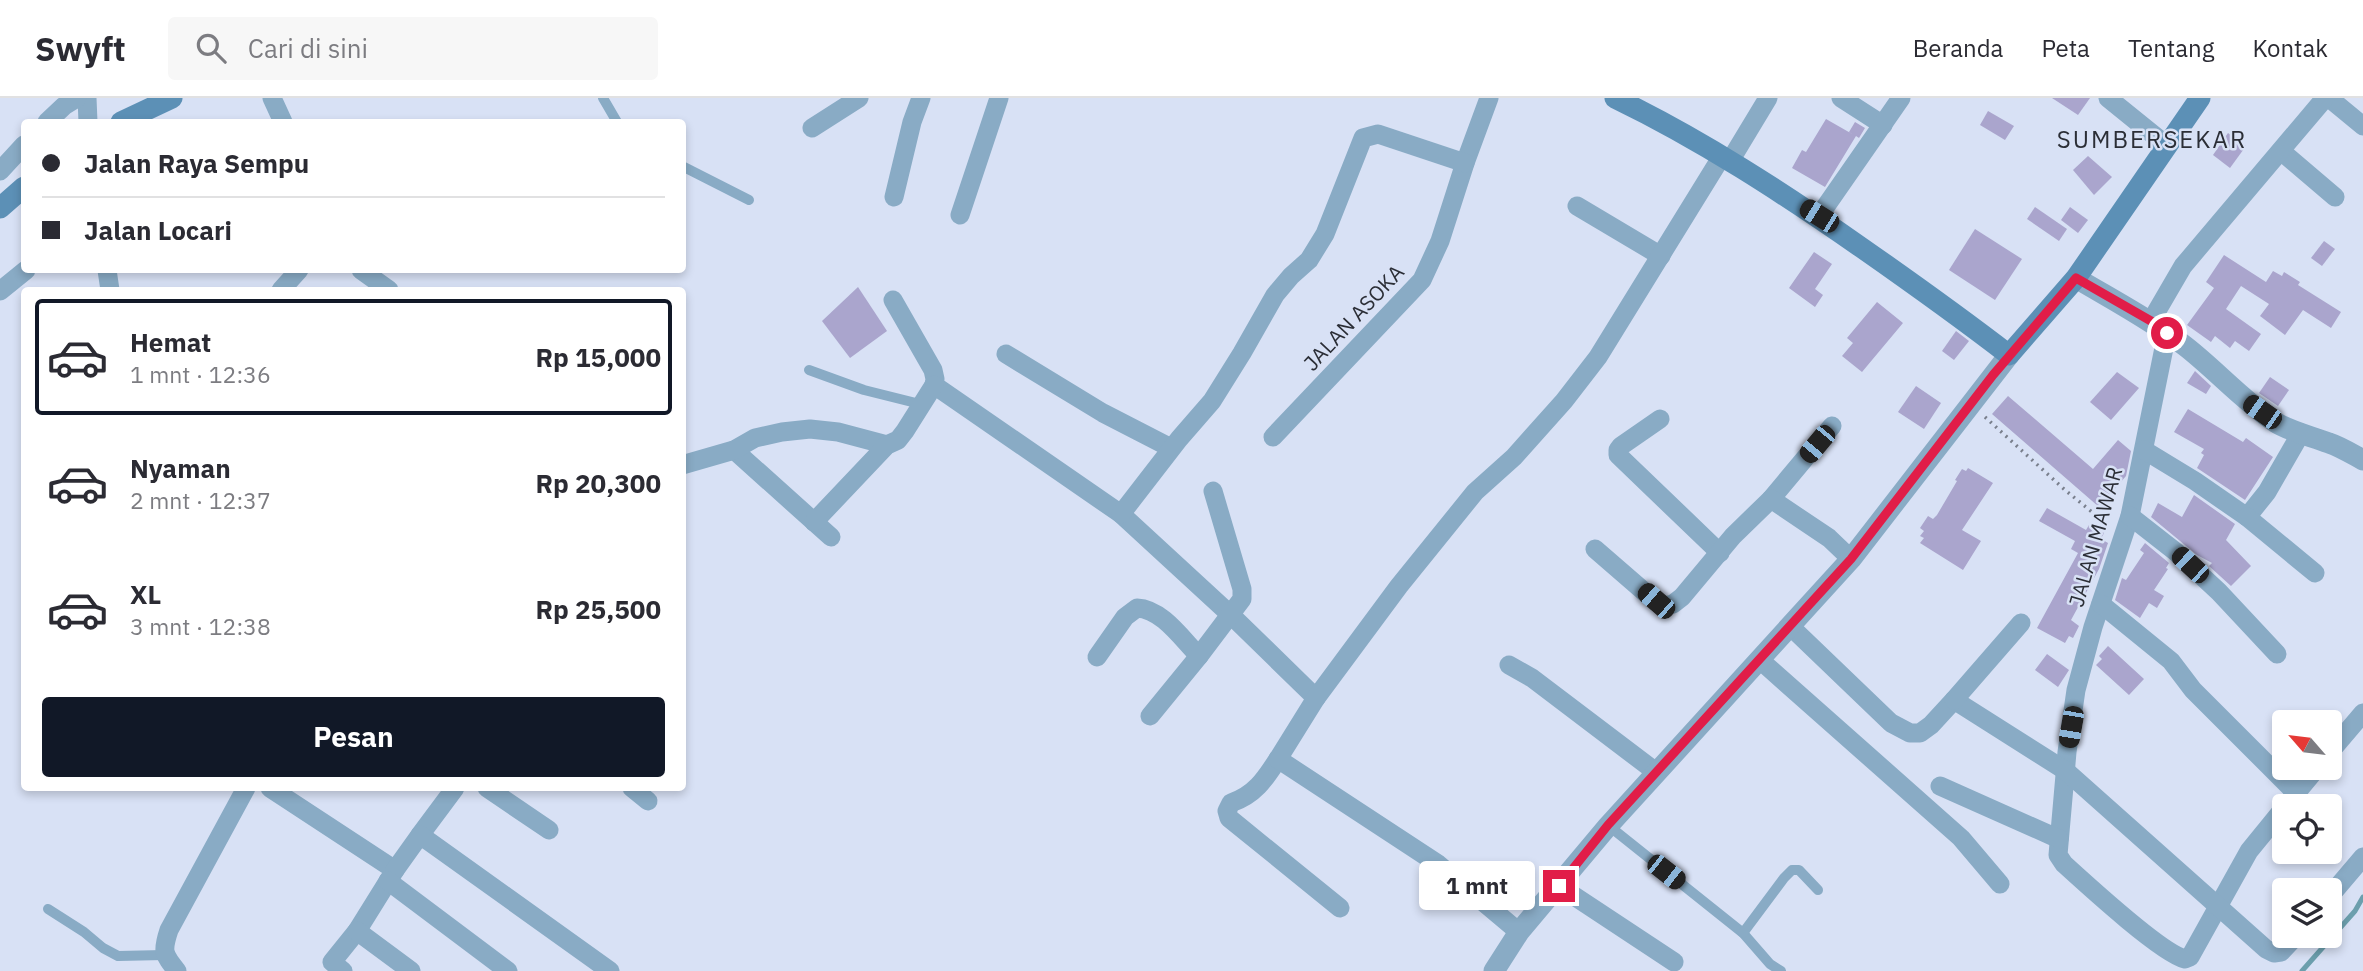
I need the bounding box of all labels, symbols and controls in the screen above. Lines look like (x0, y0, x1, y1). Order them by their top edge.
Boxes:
search box (168, 17, 658, 80)
text: Swyft (35, 27, 126, 70)
icon: search (192, 29, 230, 67)
text: Cari di sini (248, 31, 368, 65)
text: Beranda (1913, 32, 2003, 64)
text: Peta (2041, 32, 2090, 64)
text: Tentang (2128, 32, 2214, 64)
text: Kontak (2252, 32, 2328, 64)
district label: SUMBERSEKAR (2057, 123, 2247, 155)
text: Jalan Raya Sempu (84, 146, 309, 180)
car (1796, 196, 1843, 236)
text: Jalan Locari (84, 213, 232, 247)
street label: JALAN ASOKA (1297, 258, 1410, 376)
route start (2151, 317, 2183, 349)
text: Hemat (130, 325, 211, 359)
icon: car (46, 326, 109, 389)
text: Rp 15,000 (535, 340, 661, 374)
text: 1 mnt · 12:36 (130, 359, 271, 389)
car (2239, 391, 2286, 433)
car (1796, 421, 1839, 467)
text: Nyaman (130, 451, 231, 485)
icon: car (46, 452, 109, 515)
street label: JALAN MAWAR (2062, 464, 2128, 610)
text: Rp 20,300 (535, 466, 661, 500)
text: 2 mnt · 12:37 (130, 485, 271, 515)
car (2168, 543, 2213, 587)
text: XL (130, 577, 161, 611)
icon: car (46, 578, 109, 641)
car (1634, 579, 1679, 623)
text: Rp 25,500 (535, 592, 661, 626)
text: 3 mnt · 12:38 (130, 611, 271, 641)
button: Pesan (42, 697, 665, 777)
car (2058, 704, 2085, 750)
north arrow (2272, 710, 2342, 780)
map controls (2272, 710, 2342, 948)
button: locate (2272, 794, 2342, 864)
car (1643, 851, 1690, 893)
callout: 1 mnt (1419, 862, 1534, 910)
text: 1 mnt (1446, 870, 1508, 900)
route end (1543, 870, 1575, 902)
button: layers (2272, 878, 2342, 948)

